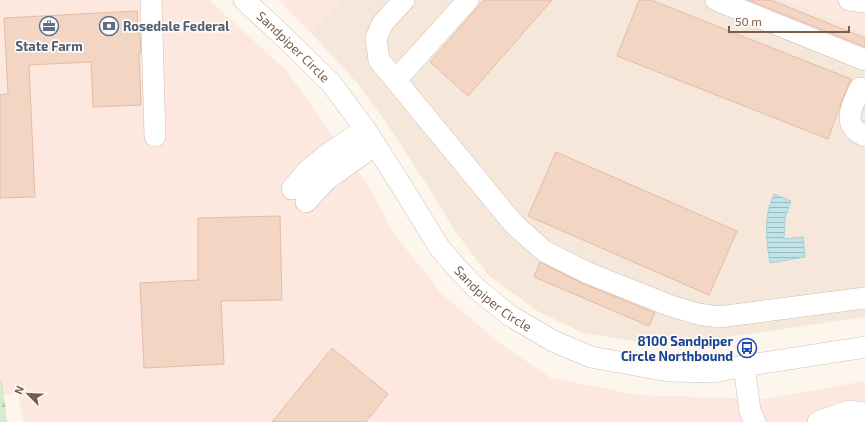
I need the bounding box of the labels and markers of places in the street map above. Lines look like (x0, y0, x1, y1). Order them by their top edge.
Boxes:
office icon: State Farm (38, 15, 60, 37)
bank icon: Rosedale Federal (98, 15, 120, 37)
place label: Rosedale Federal (123, 18, 230, 34)
place label: State Farm (15, 38, 83, 54)
place label: 8100 Sandpiper Circle Northbound (621, 333, 733, 364)
bus stop icon: 8100 Sandpiper Circle Northbound (736, 337, 758, 359)

